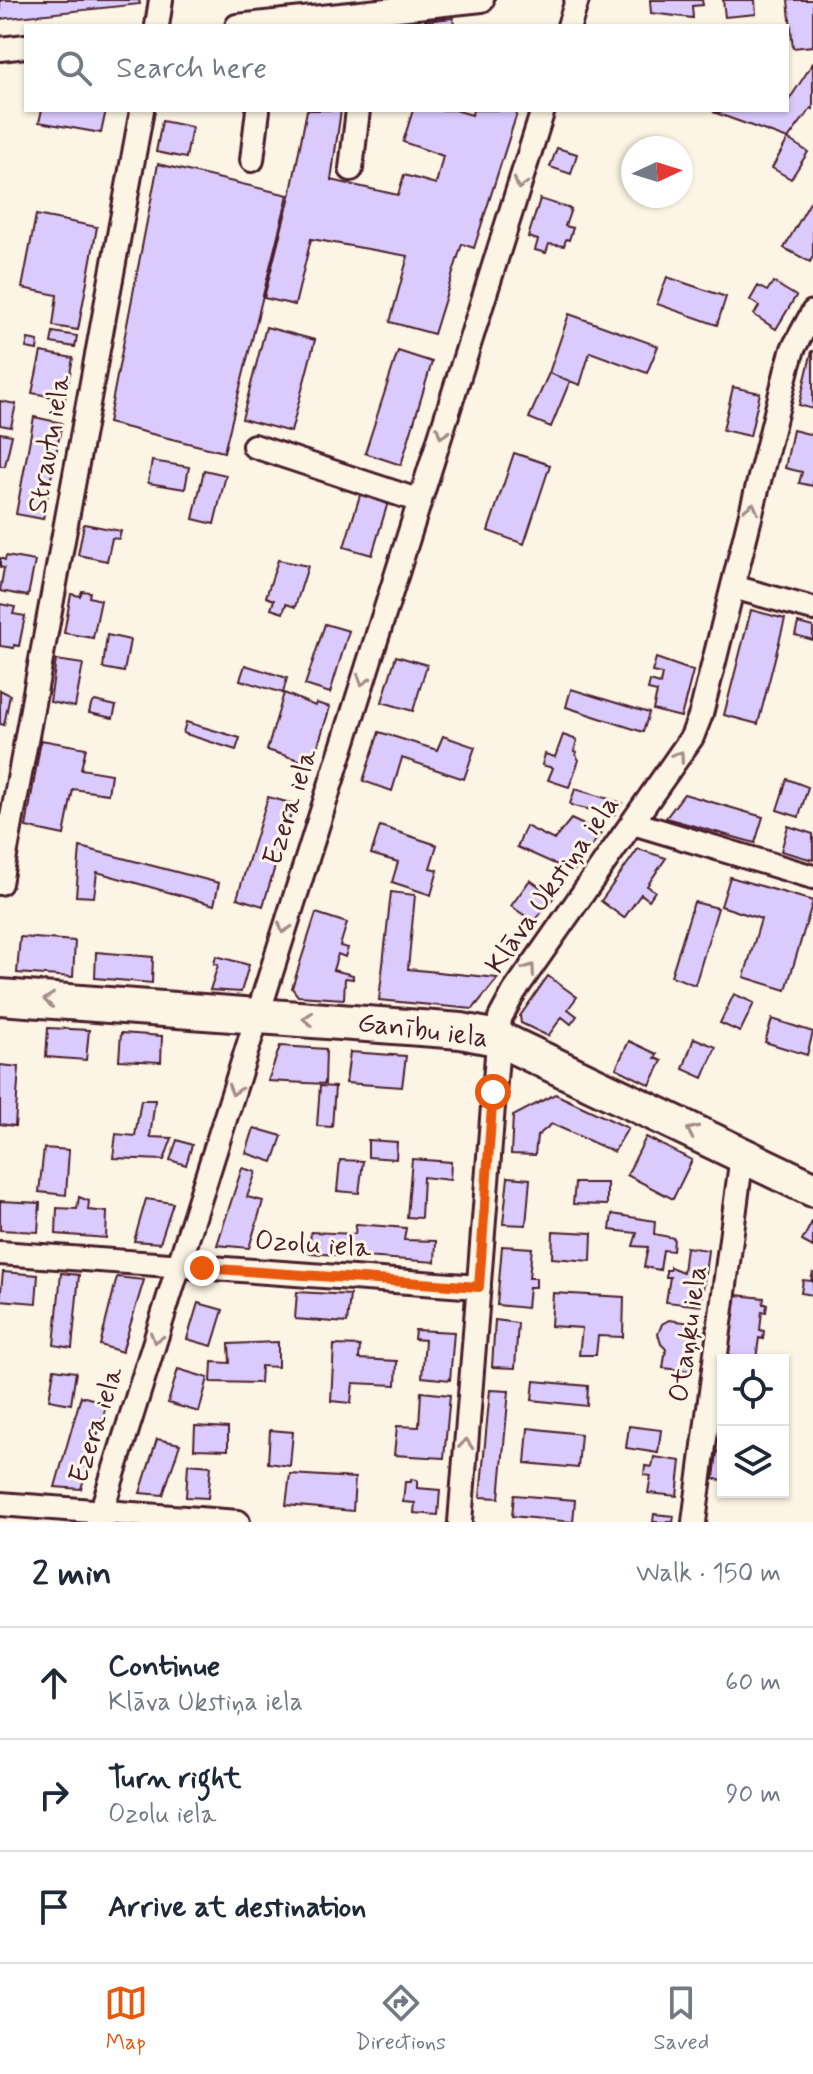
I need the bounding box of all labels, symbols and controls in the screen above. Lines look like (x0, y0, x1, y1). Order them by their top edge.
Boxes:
search box (24, 24, 789, 112)
icon: search (52, 46, 96, 90)
text: Search here (116, 49, 267, 88)
north arrow (621, 136, 693, 208)
one-way arrow (513, 177, 529, 191)
street label: Strautu iela (20, 371, 80, 516)
one-way arrow (435, 425, 451, 439)
one-way arrow (743, 502, 760, 516)
one-way arrow (356, 673, 372, 687)
street label: Ezera iela (255, 744, 327, 870)
one-way arrow (669, 751, 684, 765)
street label: Klāva Ukstiņa iela (478, 788, 628, 982)
one-way arrow (278, 920, 294, 934)
one-way arrow (520, 963, 535, 978)
one-way arrow (42, 992, 55, 1009)
street label: Ganību iela (355, 1005, 491, 1057)
one-way arrow (301, 1011, 314, 1028)
route start (475, 1074, 511, 1110)
one-way arrow (227, 1082, 243, 1096)
one-way arrow (686, 1125, 700, 1141)
street label: Ozolu iela (254, 1222, 373, 1268)
route end (184, 1250, 220, 1286)
street label: Otaņķu iela (661, 1263, 717, 1405)
one-way arrow (150, 1330, 166, 1344)
map controls (717, 1354, 789, 1498)
button: locate (717, 1354, 789, 1426)
street label: Ezera iela (61, 1362, 133, 1488)
button: layers (717, 1426, 789, 1498)
one-way arrow (457, 1437, 474, 1450)
text: 2 min (32, 1552, 112, 1597)
text: Walk · 150 m (636, 1557, 781, 1591)
text: Continue (108, 1647, 220, 1686)
icon: ahead (32, 1661, 76, 1705)
text: 60 m (725, 1666, 781, 1700)
text: Klāva Ukstiņa iela (108, 1686, 303, 1720)
text: Turn right (108, 1759, 241, 1798)
icon: right (32, 1773, 76, 1817)
text: 90 m (726, 1778, 781, 1812)
text: Ozolu iela (108, 1798, 216, 1832)
icon: arrive (32, 1885, 76, 1929)
text: Arrive at destination (108, 1888, 366, 1927)
tab: Map (104, 1981, 148, 2057)
tab: Directions (355, 1981, 446, 2057)
tab: Saved (654, 1981, 709, 2057)

